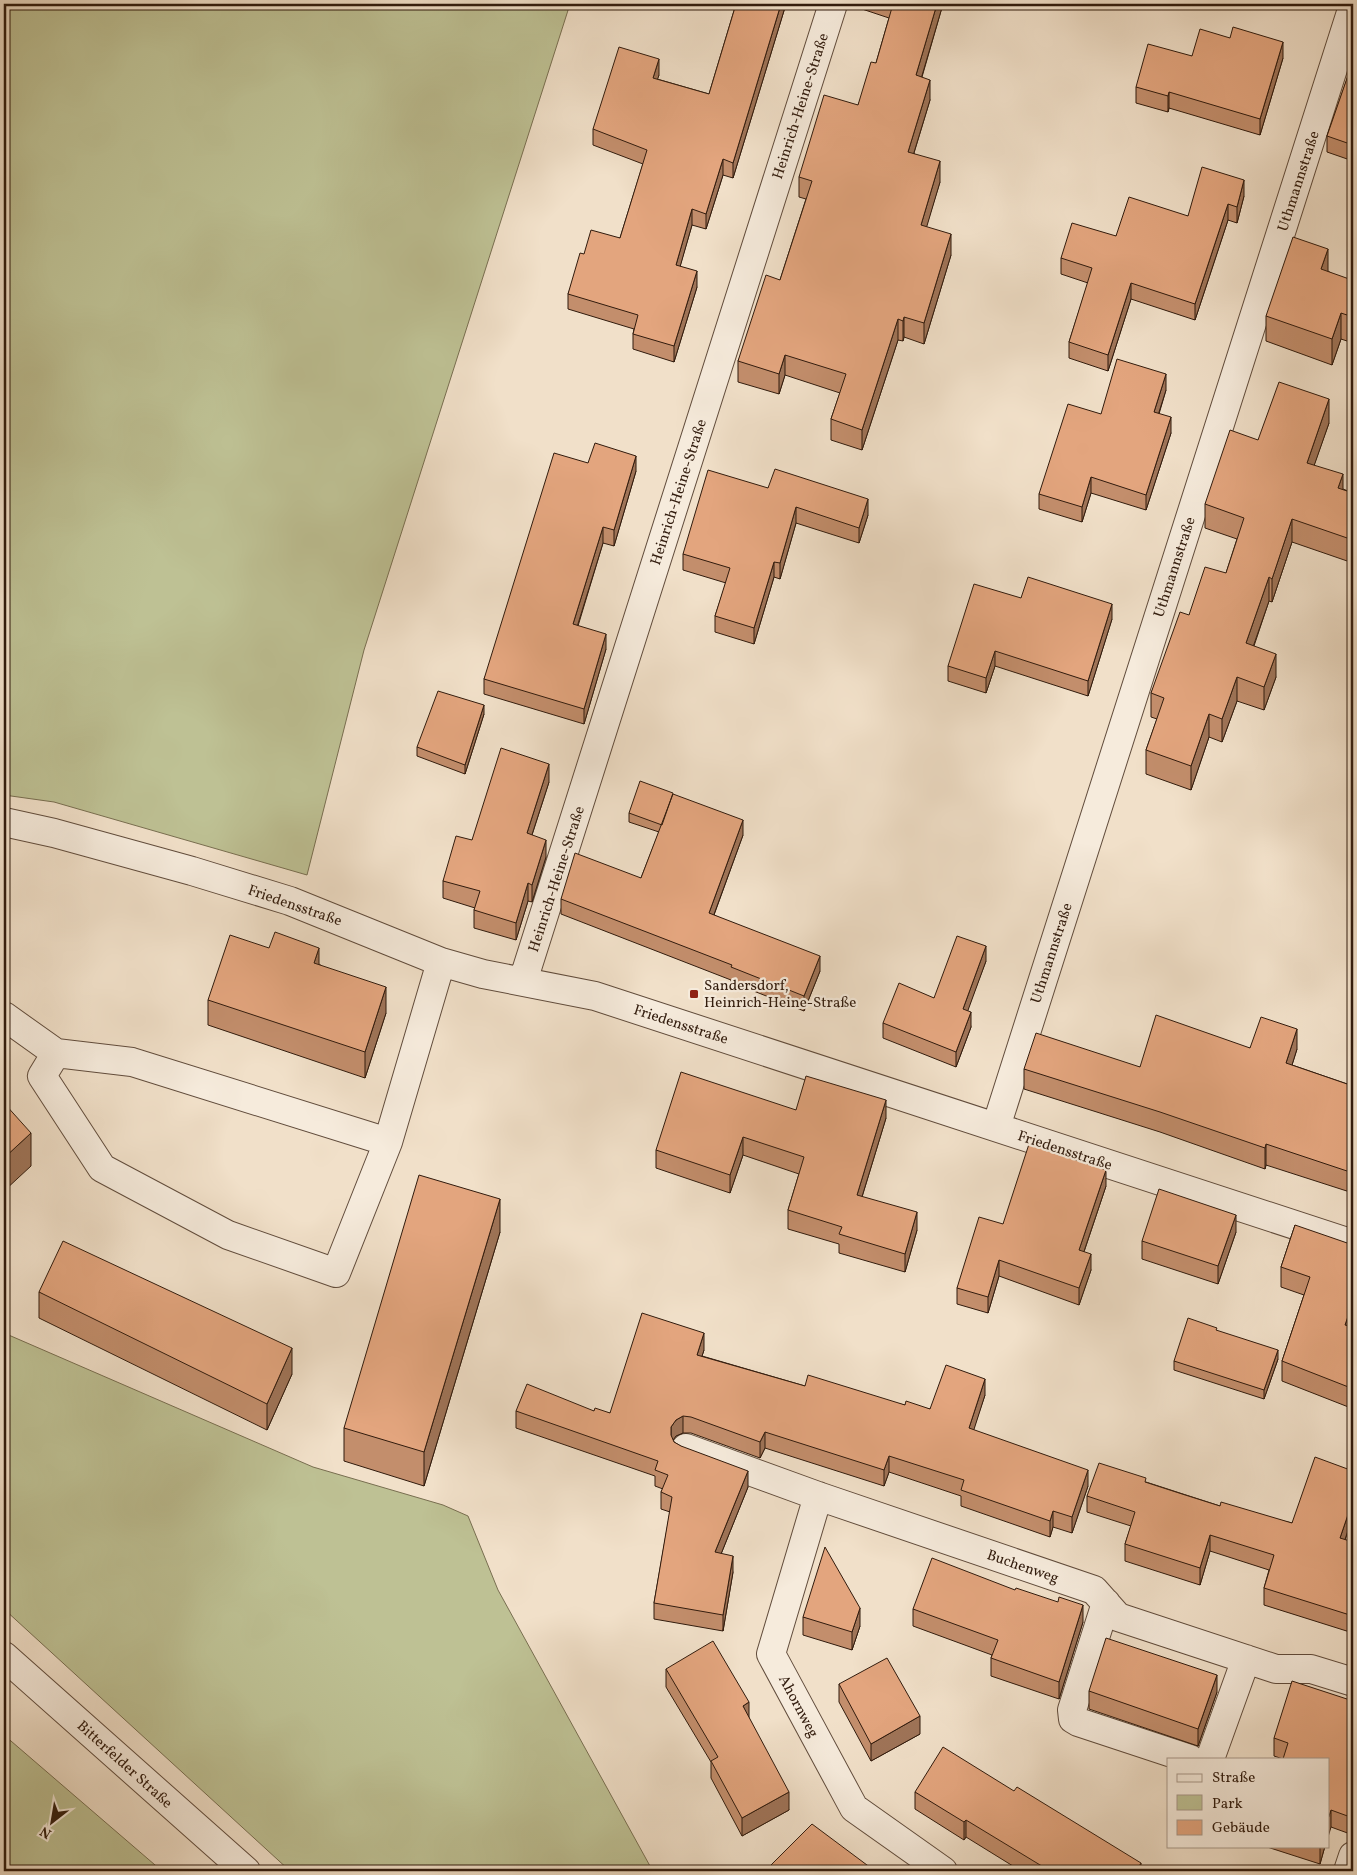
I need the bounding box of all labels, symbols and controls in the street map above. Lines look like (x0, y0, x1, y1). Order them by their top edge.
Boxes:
street label: Heinrich-Heine-Straße (768, 31, 835, 182)
street label: Uthmannstraße (1273, 129, 1326, 234)
street label: Heinrich-Heine-Straße (646, 417, 713, 568)
street label: Uthmannstraße (1149, 515, 1202, 620)
street label: Heinrich-Heine-Straße (524, 804, 591, 955)
street label: Friedensstraße (245, 880, 344, 932)
street label: Uthmannstraße (1026, 901, 1079, 1006)
place label: Sandersdorf, Heinrich-Heine-Straße (704, 976, 856, 1014)
marker: Sandersdorf, Heinrich-Heine-Straße (688, 988, 700, 1000)
street label: Friedensstraße (631, 1000, 731, 1051)
street label: Friedensstraße (1015, 1126, 1115, 1177)
street label: Buchenweg (984, 1545, 1062, 1590)
street label: Ahornweg (772, 1672, 823, 1742)
street label: Bitterfelder Straße (71, 1716, 177, 1814)
legend (1167, 1758, 1330, 1848)
text: Straße (1212, 1768, 1255, 1789)
text: Park (1212, 1794, 1243, 1815)
north arrow (28, 1798, 78, 1848)
text: Gebäude (1212, 1818, 1270, 1839)
text: N (37, 1821, 55, 1843)

